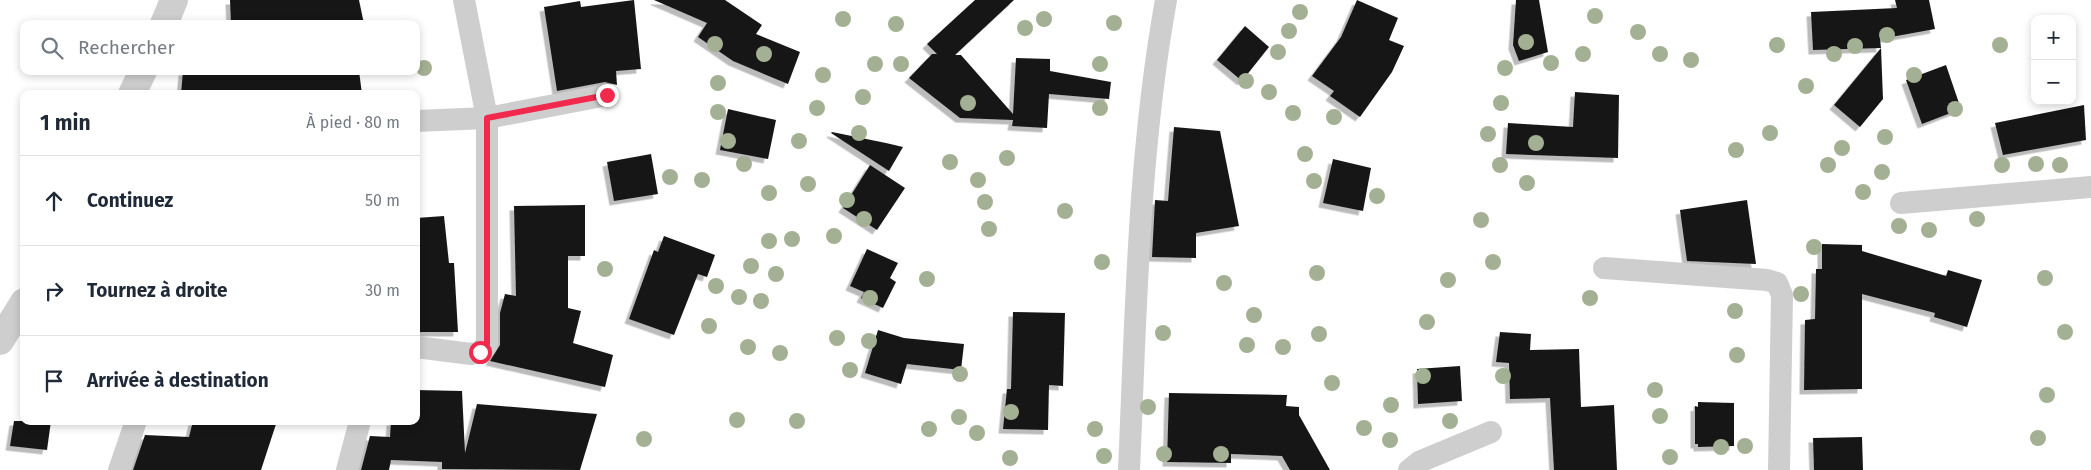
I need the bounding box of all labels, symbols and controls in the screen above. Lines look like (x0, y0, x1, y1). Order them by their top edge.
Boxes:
map controls (2031, 15, 2076, 105)
button: + (2031, 15, 2076, 60)
search box (20, 20, 420, 75)
icon: search (38, 34, 66, 62)
text: Rechercher (78, 36, 175, 59)
button: − (2031, 60, 2076, 105)
route end (596, 84, 619, 107)
text: 1 min (40, 110, 91, 136)
text: À pied · 80 m (306, 113, 400, 132)
icon: ahead (40, 187, 68, 215)
text: Continuez (87, 189, 173, 212)
text: 50 m (365, 191, 400, 210)
icon: right (40, 277, 68, 305)
text: Tournez à droite (87, 279, 228, 302)
text: 30 m (365, 281, 400, 300)
route start (469, 341, 492, 364)
icon: arrive (40, 367, 68, 395)
text: Arrivée à destination (87, 369, 269, 392)

